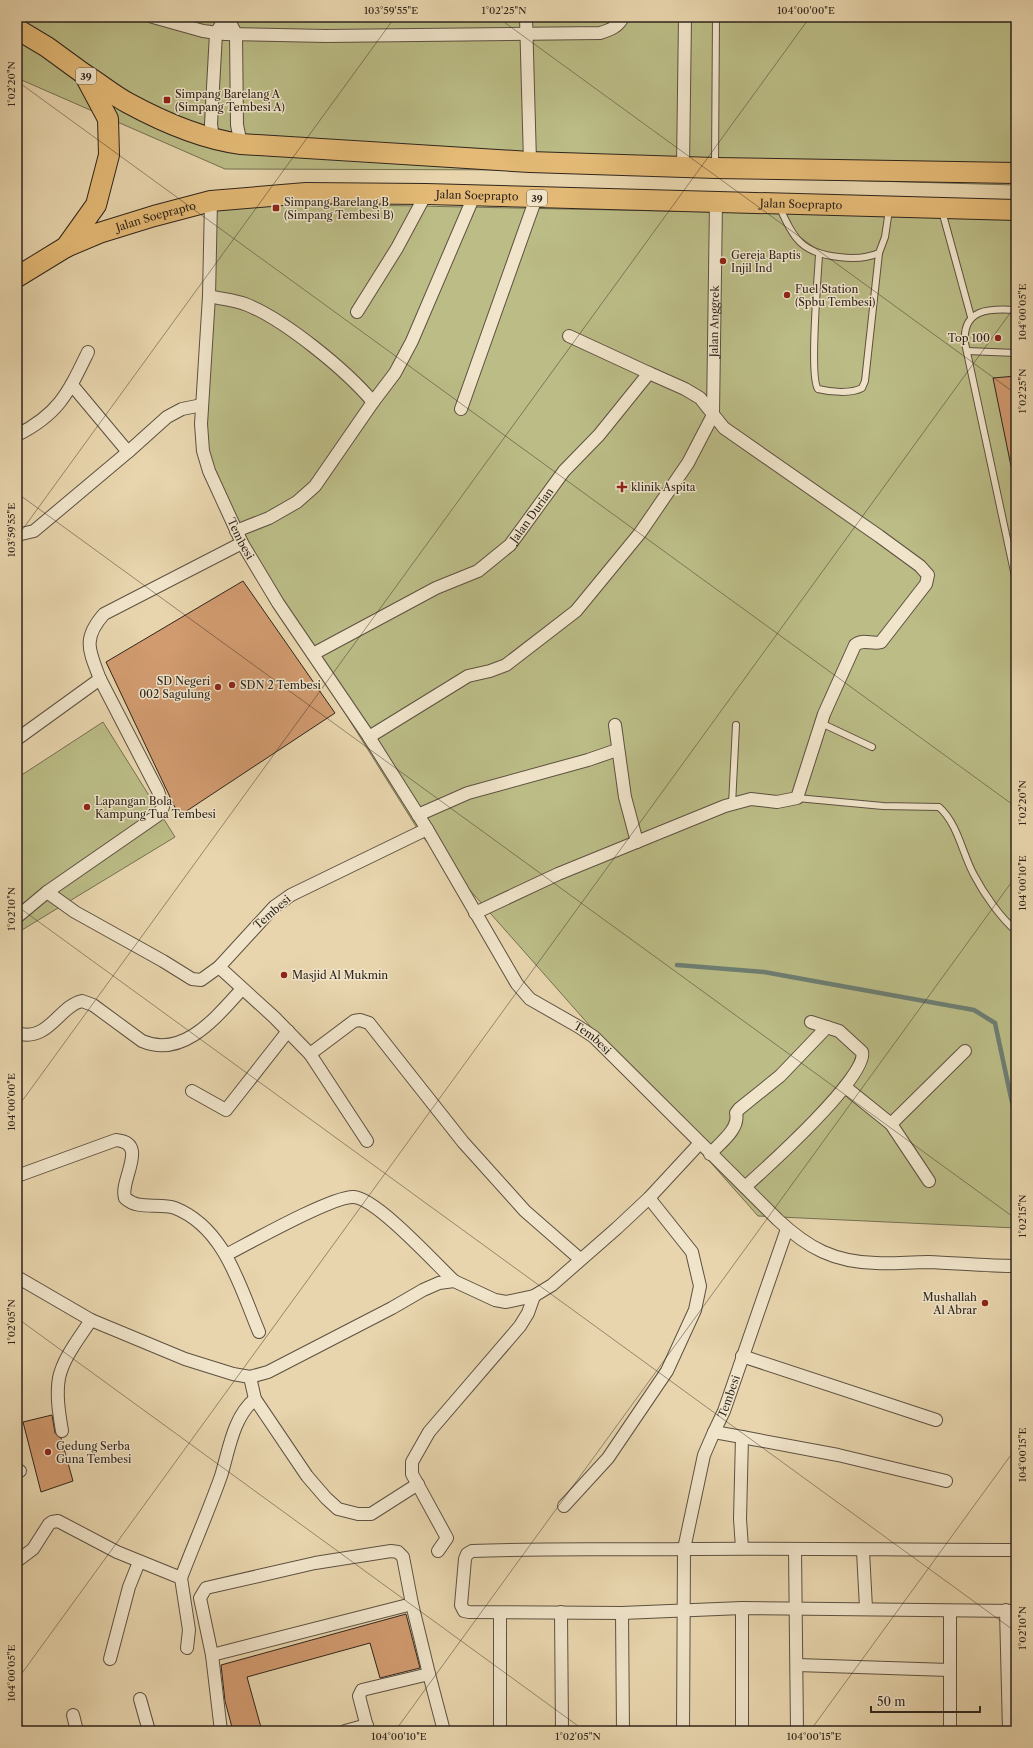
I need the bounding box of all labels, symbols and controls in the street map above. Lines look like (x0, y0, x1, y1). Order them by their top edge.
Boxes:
text: 103°59'55"E (364, 4, 418, 17)
text: 1°02'25"N (482, 4, 526, 17)
text: 104°00'00"E (777, 4, 835, 17)
text: 1°02'20"N (5, 61, 18, 107)
road number: 39 (76, 68, 96, 84)
place label: Simpang Barelang A (Simpang Tembesi A) (175, 87, 285, 114)
marker: Simpang Barelang A (Simpang Tembesi A) (162, 95, 172, 105)
street label: Jalan Soeprapto (434, 187, 519, 204)
road number: 39 (527, 190, 547, 206)
place label: Simpang Barelang B (Simpang Tembesi B) (284, 195, 394, 222)
street label: Jalan Soeprapto (758, 196, 843, 212)
street label: Jalan Soeprapto (112, 198, 198, 235)
marker: Simpang Barelang B (Simpang Tembesi B) (271, 203, 281, 213)
place label: Gereja Baptis Injil Ind (731, 248, 801, 275)
marker: Gereja Baptis Injil Ind (718, 256, 728, 266)
place label: Fuel Station (Spbu Tembesi) (795, 282, 875, 309)
text: 104°00'05"E (1016, 284, 1029, 340)
street label: Jalan Anggrek (707, 285, 722, 359)
marker: Fuel Station (Spbu Tembesi) (782, 290, 792, 300)
place label: Top 100 (948, 331, 990, 345)
marker: Top 100 (993, 333, 1003, 343)
text: 1°02'25"N (1016, 369, 1029, 413)
place label: klinik Aspita (631, 480, 696, 494)
marker: klinik Aspita (616, 481, 628, 493)
street label: Jalan Durian (506, 485, 557, 547)
text: 103°59'55"E (5, 503, 18, 557)
street label: Tembesi (225, 516, 258, 562)
place label: SD Negeri 002 Sagulung (139, 674, 211, 701)
place label: SDN 2 Tembesi (240, 678, 322, 692)
marker: SDN 2 Tembesi (227, 680, 237, 690)
marker: SD Negeri 002 Sagulung (213, 682, 223, 692)
text: 1°02'20"N (1016, 780, 1029, 826)
place label: Lapangan Bola Kampung Tua Tembesi (95, 794, 217, 821)
marker: Lapangan Bola Kampung Tua Tembesi (82, 802, 92, 812)
text: 104°00'10"E (1016, 855, 1029, 911)
text: 1°02'10"N (5, 887, 18, 931)
street label: Tembesi (251, 892, 294, 932)
place label: Masjid Al Mukmin (292, 968, 388, 982)
marker: Masjid Al Mukmin (279, 970, 289, 980)
street label: Tembesi (571, 1018, 615, 1058)
text: 104°00'00"E (5, 1073, 18, 1131)
text: 1°02'15"N (1016, 1194, 1029, 1238)
place label: Mushallah Al Abrar (923, 1290, 977, 1317)
marker: Mushallah Al Abrar (980, 1298, 990, 1308)
text: 1°02'05"N (5, 1299, 18, 1345)
street label: Tembesi (715, 1373, 743, 1420)
text: 104°00'15"E (1016, 1428, 1029, 1482)
place label: Gedung Serba Guna Tembesi (56, 1439, 132, 1466)
marker: Gedung Serba Guna Tembesi (43, 1447, 53, 1457)
text: 1°02'10"N (1016, 1606, 1029, 1650)
text: 104°00'05"E (5, 1645, 18, 1701)
scale bar (871, 1688, 980, 1714)
text: 50 m (877, 1694, 906, 1709)
text: 104°00'10"E (371, 1730, 427, 1743)
text: 1°02'05"N (555, 1730, 601, 1743)
text: 104°00'15"E (787, 1730, 841, 1743)

